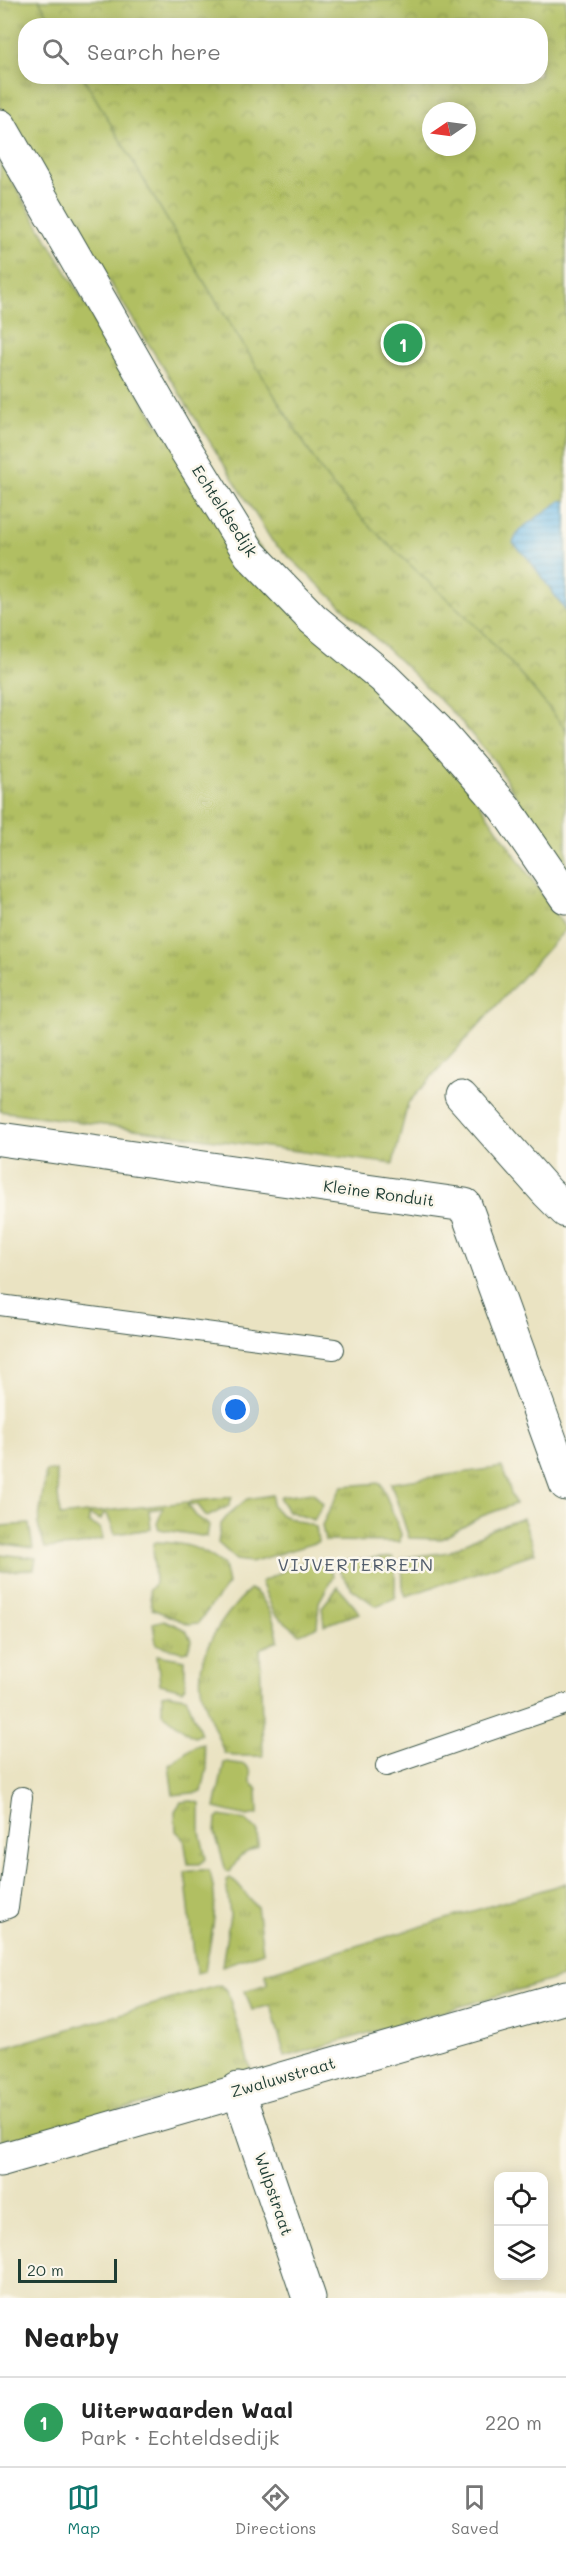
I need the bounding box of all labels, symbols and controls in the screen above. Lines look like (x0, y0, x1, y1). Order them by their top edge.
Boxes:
search box (18, 18, 548, 84)
icon: search (39, 35, 72, 68)
text: Search here (87, 37, 221, 66)
north arrow (422, 102, 476, 156)
pin: 1 (384, 320, 422, 366)
street label: Echteldsedijk (188, 461, 263, 561)
street label: Kleine Ronduit (322, 1174, 436, 1211)
your location (221, 1395, 250, 1424)
district label: VIJVERTERREIN (277, 1552, 435, 1576)
street label: Zwaluwstraat (228, 2052, 338, 2102)
street label: Wulpstraat (250, 2150, 298, 2238)
map controls (494, 2172, 548, 2280)
button: locate (494, 2172, 548, 2226)
button: layers (494, 2226, 548, 2280)
scale bar (18, 2256, 117, 2284)
text: 20 m (27, 2259, 64, 2280)
text: Nearby (24, 2320, 119, 2354)
text: Uiterwaarden Waal (81, 2395, 293, 2424)
text: 1 (39, 2409, 48, 2435)
text: 220 m (485, 2409, 542, 2435)
text: Park · Echteldsedijk (81, 2424, 279, 2450)
tab: Map (67, 2481, 100, 2538)
tab: Directions (235, 2481, 316, 2538)
tab: Saved (451, 2481, 499, 2538)

